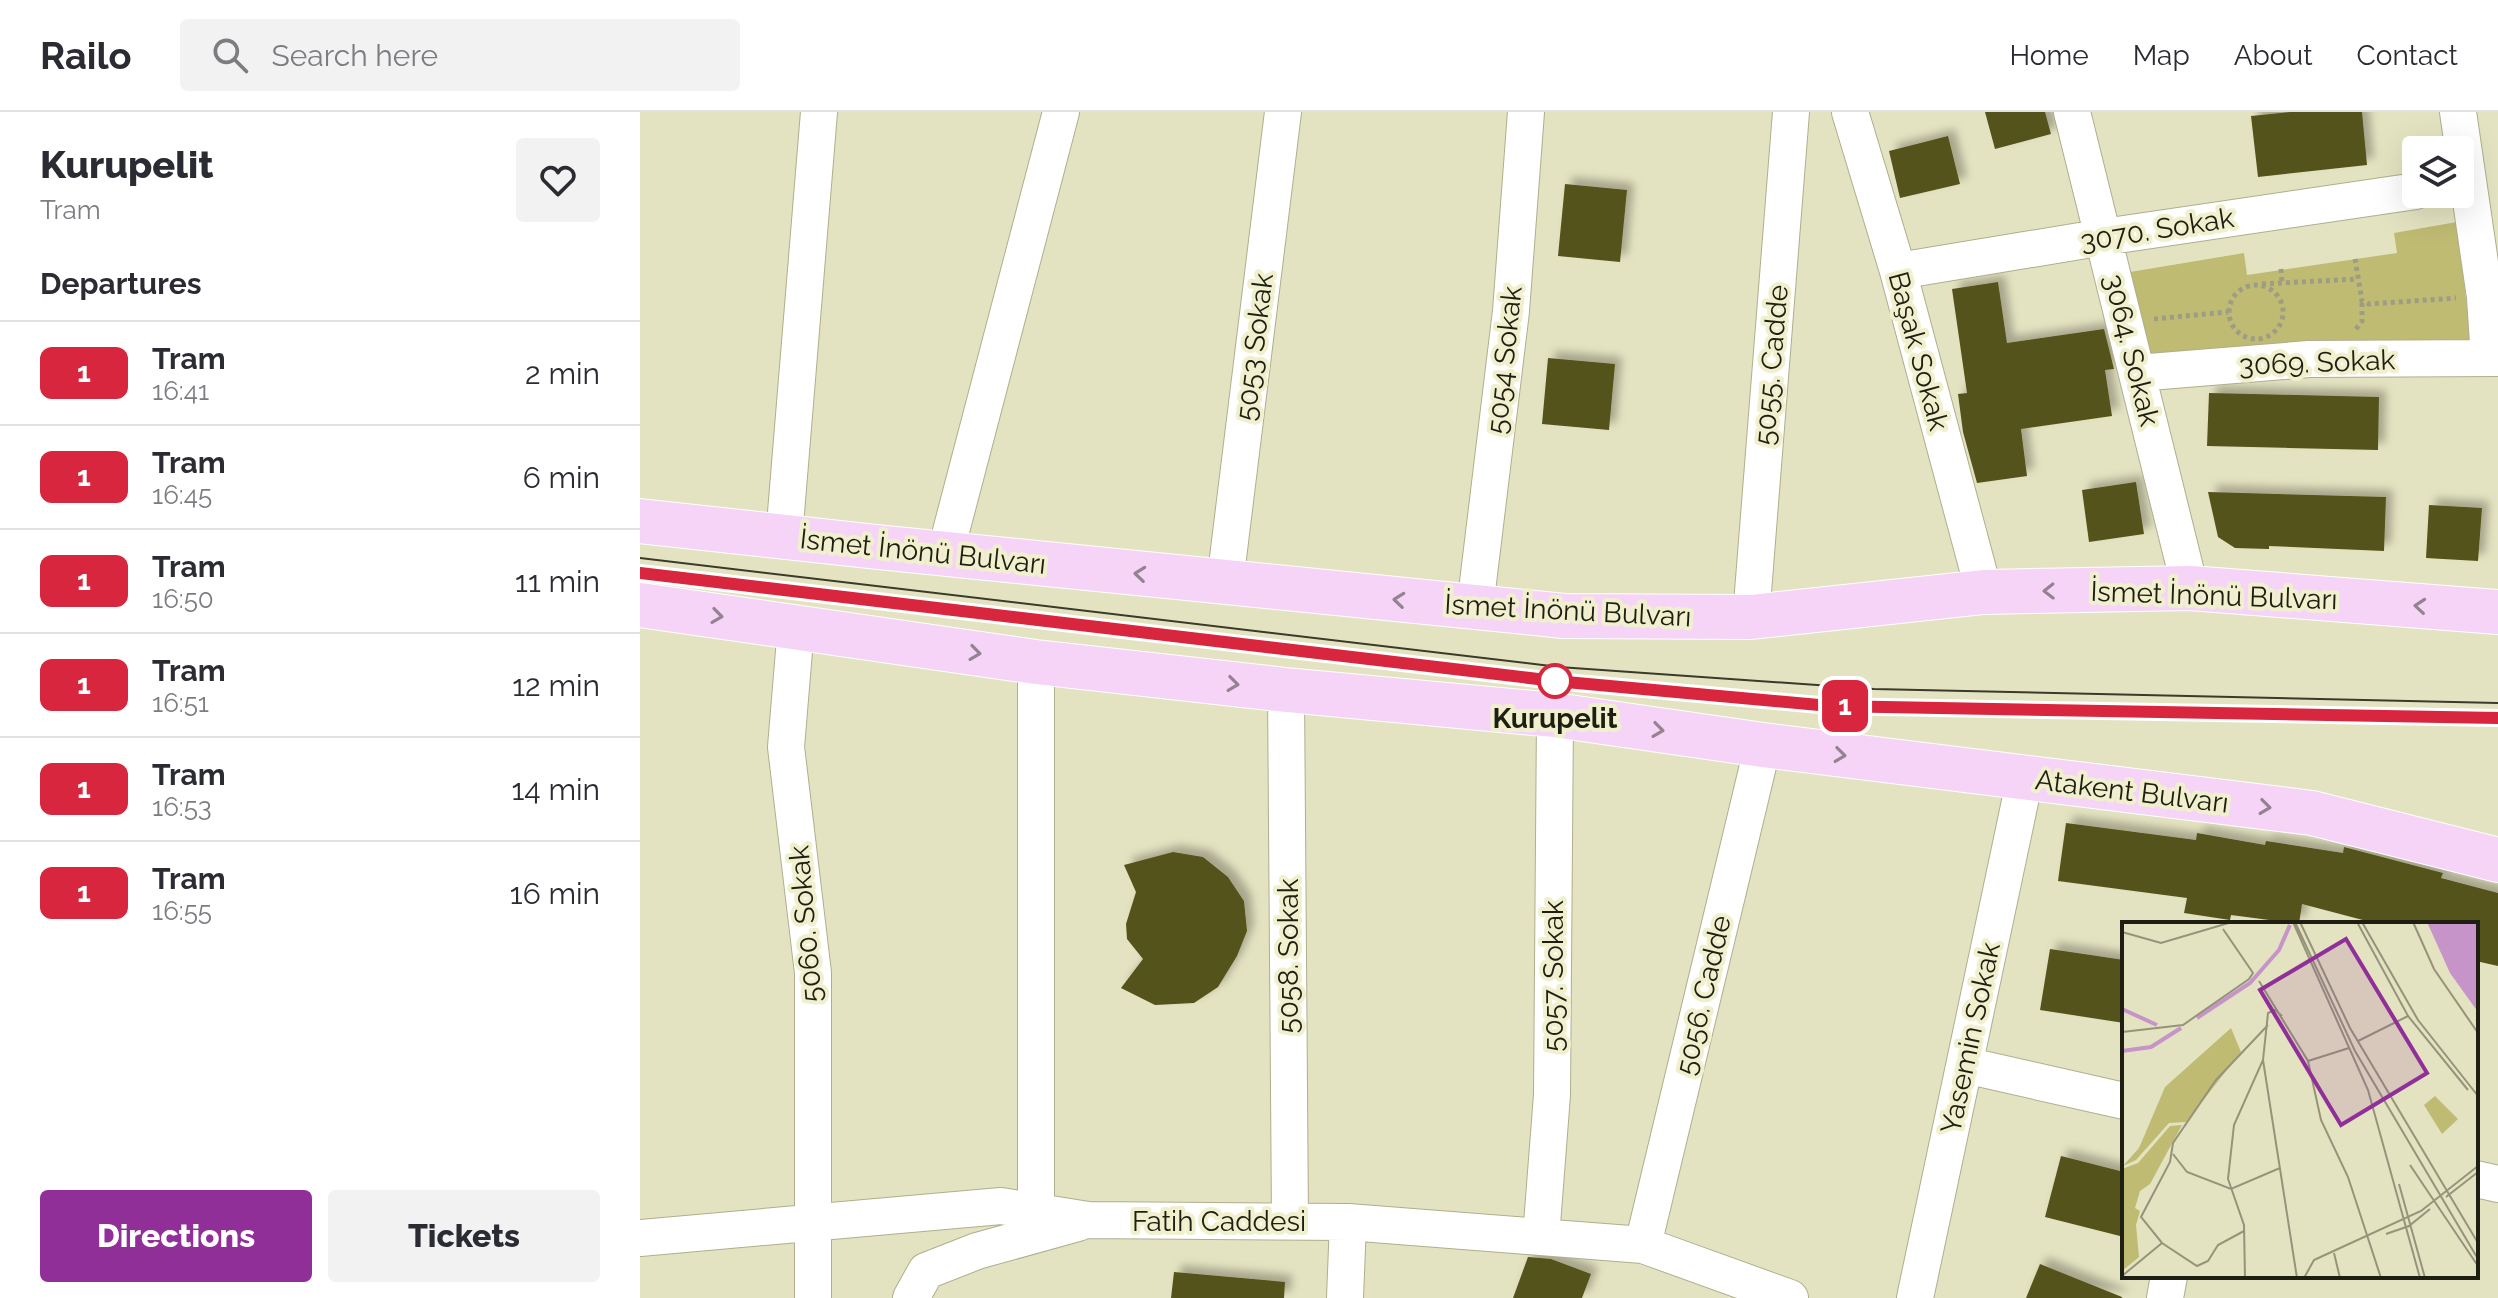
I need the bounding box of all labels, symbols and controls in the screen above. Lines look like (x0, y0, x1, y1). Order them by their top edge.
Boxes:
search box (180, 19, 740, 91)
text: Railo (40, 33, 132, 78)
icon: search (208, 33, 252, 77)
text: Search here (272, 38, 438, 73)
text: Home (2009, 39, 2089, 72)
text: Map (2133, 39, 2190, 72)
text: About (2234, 39, 2313, 72)
text: Contact (2357, 39, 2458, 72)
map controls (2402, 136, 2474, 208)
button: layers (2402, 136, 2474, 208)
button: heart (516, 138, 600, 222)
text: Kurupelit (40, 142, 214, 187)
text: Tram (40, 195, 101, 225)
street label: 3070. Sokak (2078, 201, 2236, 258)
text: Departures (40, 266, 202, 301)
street label: Başak Sokak (1881, 268, 1956, 434)
street label: 5053 Sokak (1229, 271, 1280, 423)
street label: 3064. Sokak (2097, 271, 2166, 430)
street label: 5055. Cadde (1748, 283, 1795, 447)
street label: 5054 Sokak (1480, 284, 1529, 436)
text: Tram (152, 341, 226, 376)
street label: 3069. Sokak (2238, 343, 2396, 382)
text: 1 (77, 356, 91, 389)
text: 2 min (525, 356, 600, 391)
text: 16:41 (152, 376, 209, 406)
text: Tram (152, 445, 226, 480)
text: 1 (77, 460, 91, 493)
text: 6 min (523, 460, 600, 495)
text: 16:45 (152, 480, 212, 510)
street label: İsmet İnönü Bulvarı (798, 522, 1048, 581)
text: Tram (152, 549, 226, 584)
text: 1 (77, 564, 91, 597)
text: 11 min (515, 564, 600, 599)
one-way arrow (1134, 565, 1147, 582)
street label: İsmet İnönü Bulvarı (2090, 575, 2338, 616)
one-way arrow (2042, 582, 2055, 600)
text: 16:50 (152, 584, 214, 614)
street label: İsmet İnönü Bulvarı (1444, 588, 1692, 633)
one-way arrow (1392, 591, 1405, 608)
one-way arrow (2413, 597, 2426, 614)
one-way arrow (710, 607, 724, 624)
one-way arrow (968, 644, 981, 661)
text: Tram (152, 653, 226, 688)
marker: Kurupelit (1538, 664, 1572, 698)
text: 1 (77, 668, 91, 701)
text: 12 min (512, 668, 600, 703)
one-way arrow (1227, 676, 1240, 693)
line badge: 1 (1819, 680, 1871, 732)
text: 16:51 (152, 688, 209, 718)
text: 1 (1838, 689, 1852, 722)
place label: Kurupelit (1493, 702, 1618, 735)
one-way arrow (1651, 721, 1665, 738)
one-way arrow (1834, 746, 1847, 763)
text: Tram (152, 757, 226, 792)
street label: Atakent Bulvarı (2033, 763, 2230, 820)
text: 1 (77, 772, 91, 805)
text: 14 min (512, 772, 600, 807)
text: 16:53 (152, 792, 212, 822)
one-way arrow (2259, 799, 2272, 816)
street label: 5060. Sokak (782, 844, 829, 1004)
text: Tram (152, 861, 226, 896)
text: 1 (77, 876, 91, 909)
text: 16 min (510, 876, 600, 911)
street label: 5058. Sokak (1272, 878, 1305, 1034)
text: 16:55 (152, 896, 212, 926)
street label: 5057. Sokak (1537, 900, 1570, 1052)
street label: 5056. Cadde (1669, 912, 1738, 1078)
inset map (2122, 922, 2478, 1278)
street label: Yasemin Sokak (1934, 939, 2007, 1137)
button: Directions (40, 1190, 312, 1282)
button: Tickets (328, 1190, 600, 1282)
street label: Fatih Caddesi (1132, 1205, 1306, 1238)

